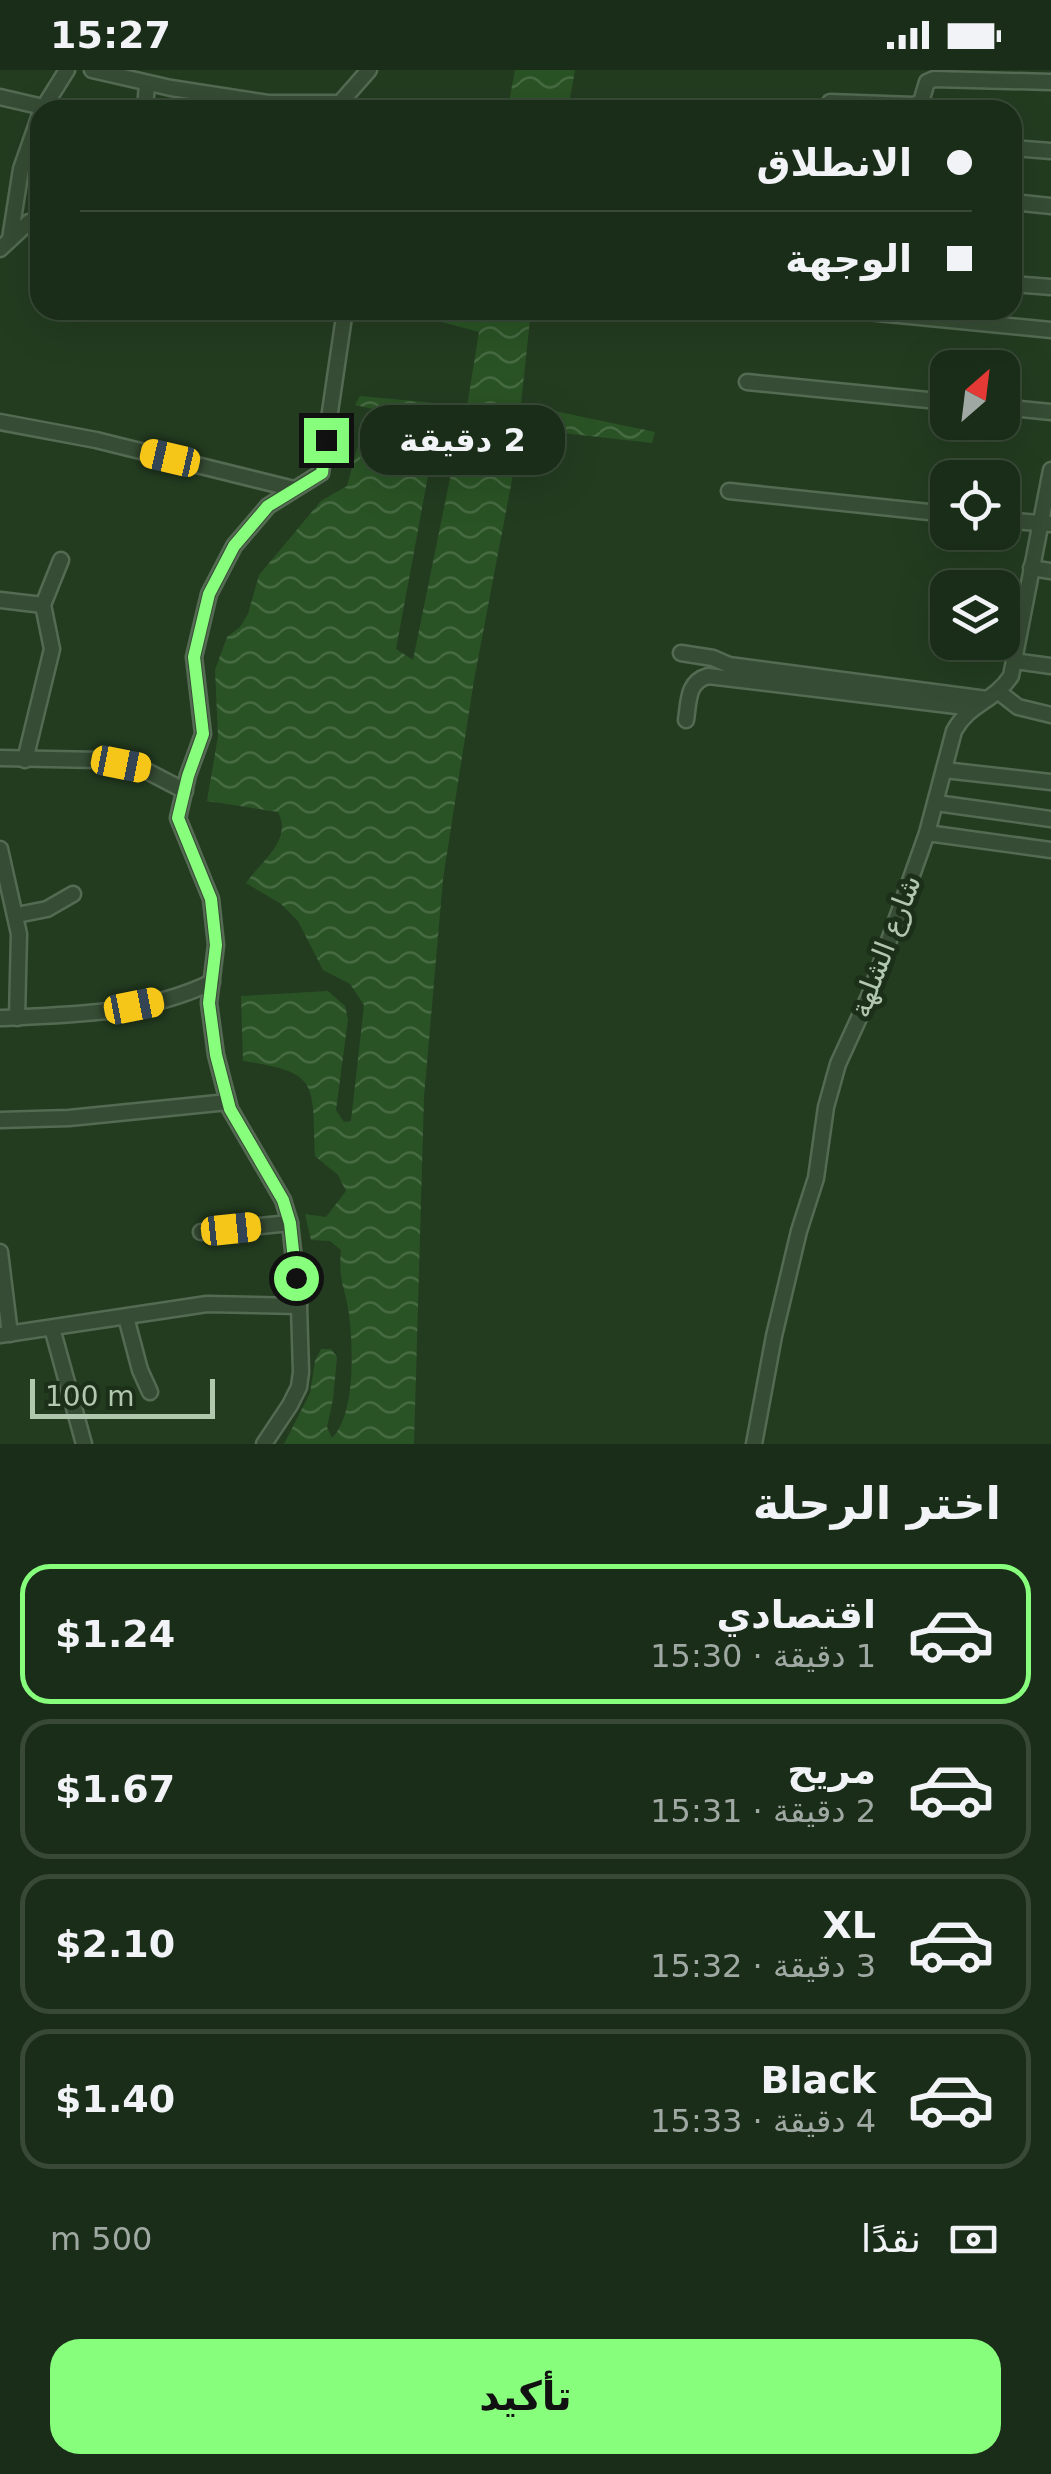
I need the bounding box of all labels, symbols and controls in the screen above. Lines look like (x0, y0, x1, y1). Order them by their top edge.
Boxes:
text: 15:27 (50, 13, 171, 57)
text: الانطلاق (757, 141, 912, 185)
text: الوجهة (785, 237, 912, 281)
north arrow (930, 350, 1020, 440)
map controls (930, 350, 1020, 660)
callout: 2 دقيقة (361, 405, 566, 475)
route end (304, 418, 349, 463)
text: 2 دقيقة (399, 421, 526, 459)
car (137, 437, 203, 479)
button: locate (930, 460, 1020, 550)
button: layers (930, 570, 1020, 660)
car (89, 744, 153, 784)
street label: شارع الشلهة (843, 870, 928, 1022)
car (102, 986, 166, 1026)
car (200, 1211, 262, 1247)
route start (274, 1256, 319, 1301)
scale bar (30, 1374, 215, 1418)
text: 100 m (45, 1380, 135, 1413)
text: اختر الرحلة (753, 1477, 1001, 1530)
icon: car (906, 1589, 996, 1679)
text: اقتصادي (717, 1593, 876, 1637)
text: $1.24 (55, 1612, 175, 1656)
text: 1 دقيقة · 15:30 (650, 1637, 876, 1675)
icon: car (906, 1744, 996, 1834)
text: مريح (787, 1748, 876, 1792)
text: $1.67 (55, 1767, 175, 1811)
text: 2 دقيقة · 15:31 (650, 1792, 876, 1830)
icon: car (906, 1899, 996, 1989)
text: XL (822, 1903, 876, 1947)
text: $2.10 (55, 1922, 175, 1966)
text: 3 دقيقة · 15:32 (650, 1947, 876, 1985)
icon: car (906, 2054, 996, 2144)
text: Black (761, 2058, 876, 2102)
text: $1.40 (55, 2077, 175, 2121)
text: 4 دقيقة · 15:33 (650, 2102, 876, 2140)
icon: cash (946, 2212, 1001, 2267)
text: نقدًا (861, 2217, 921, 2261)
text: 500 m (50, 2220, 152, 2258)
button: تأكيد (50, 2339, 1001, 2454)

